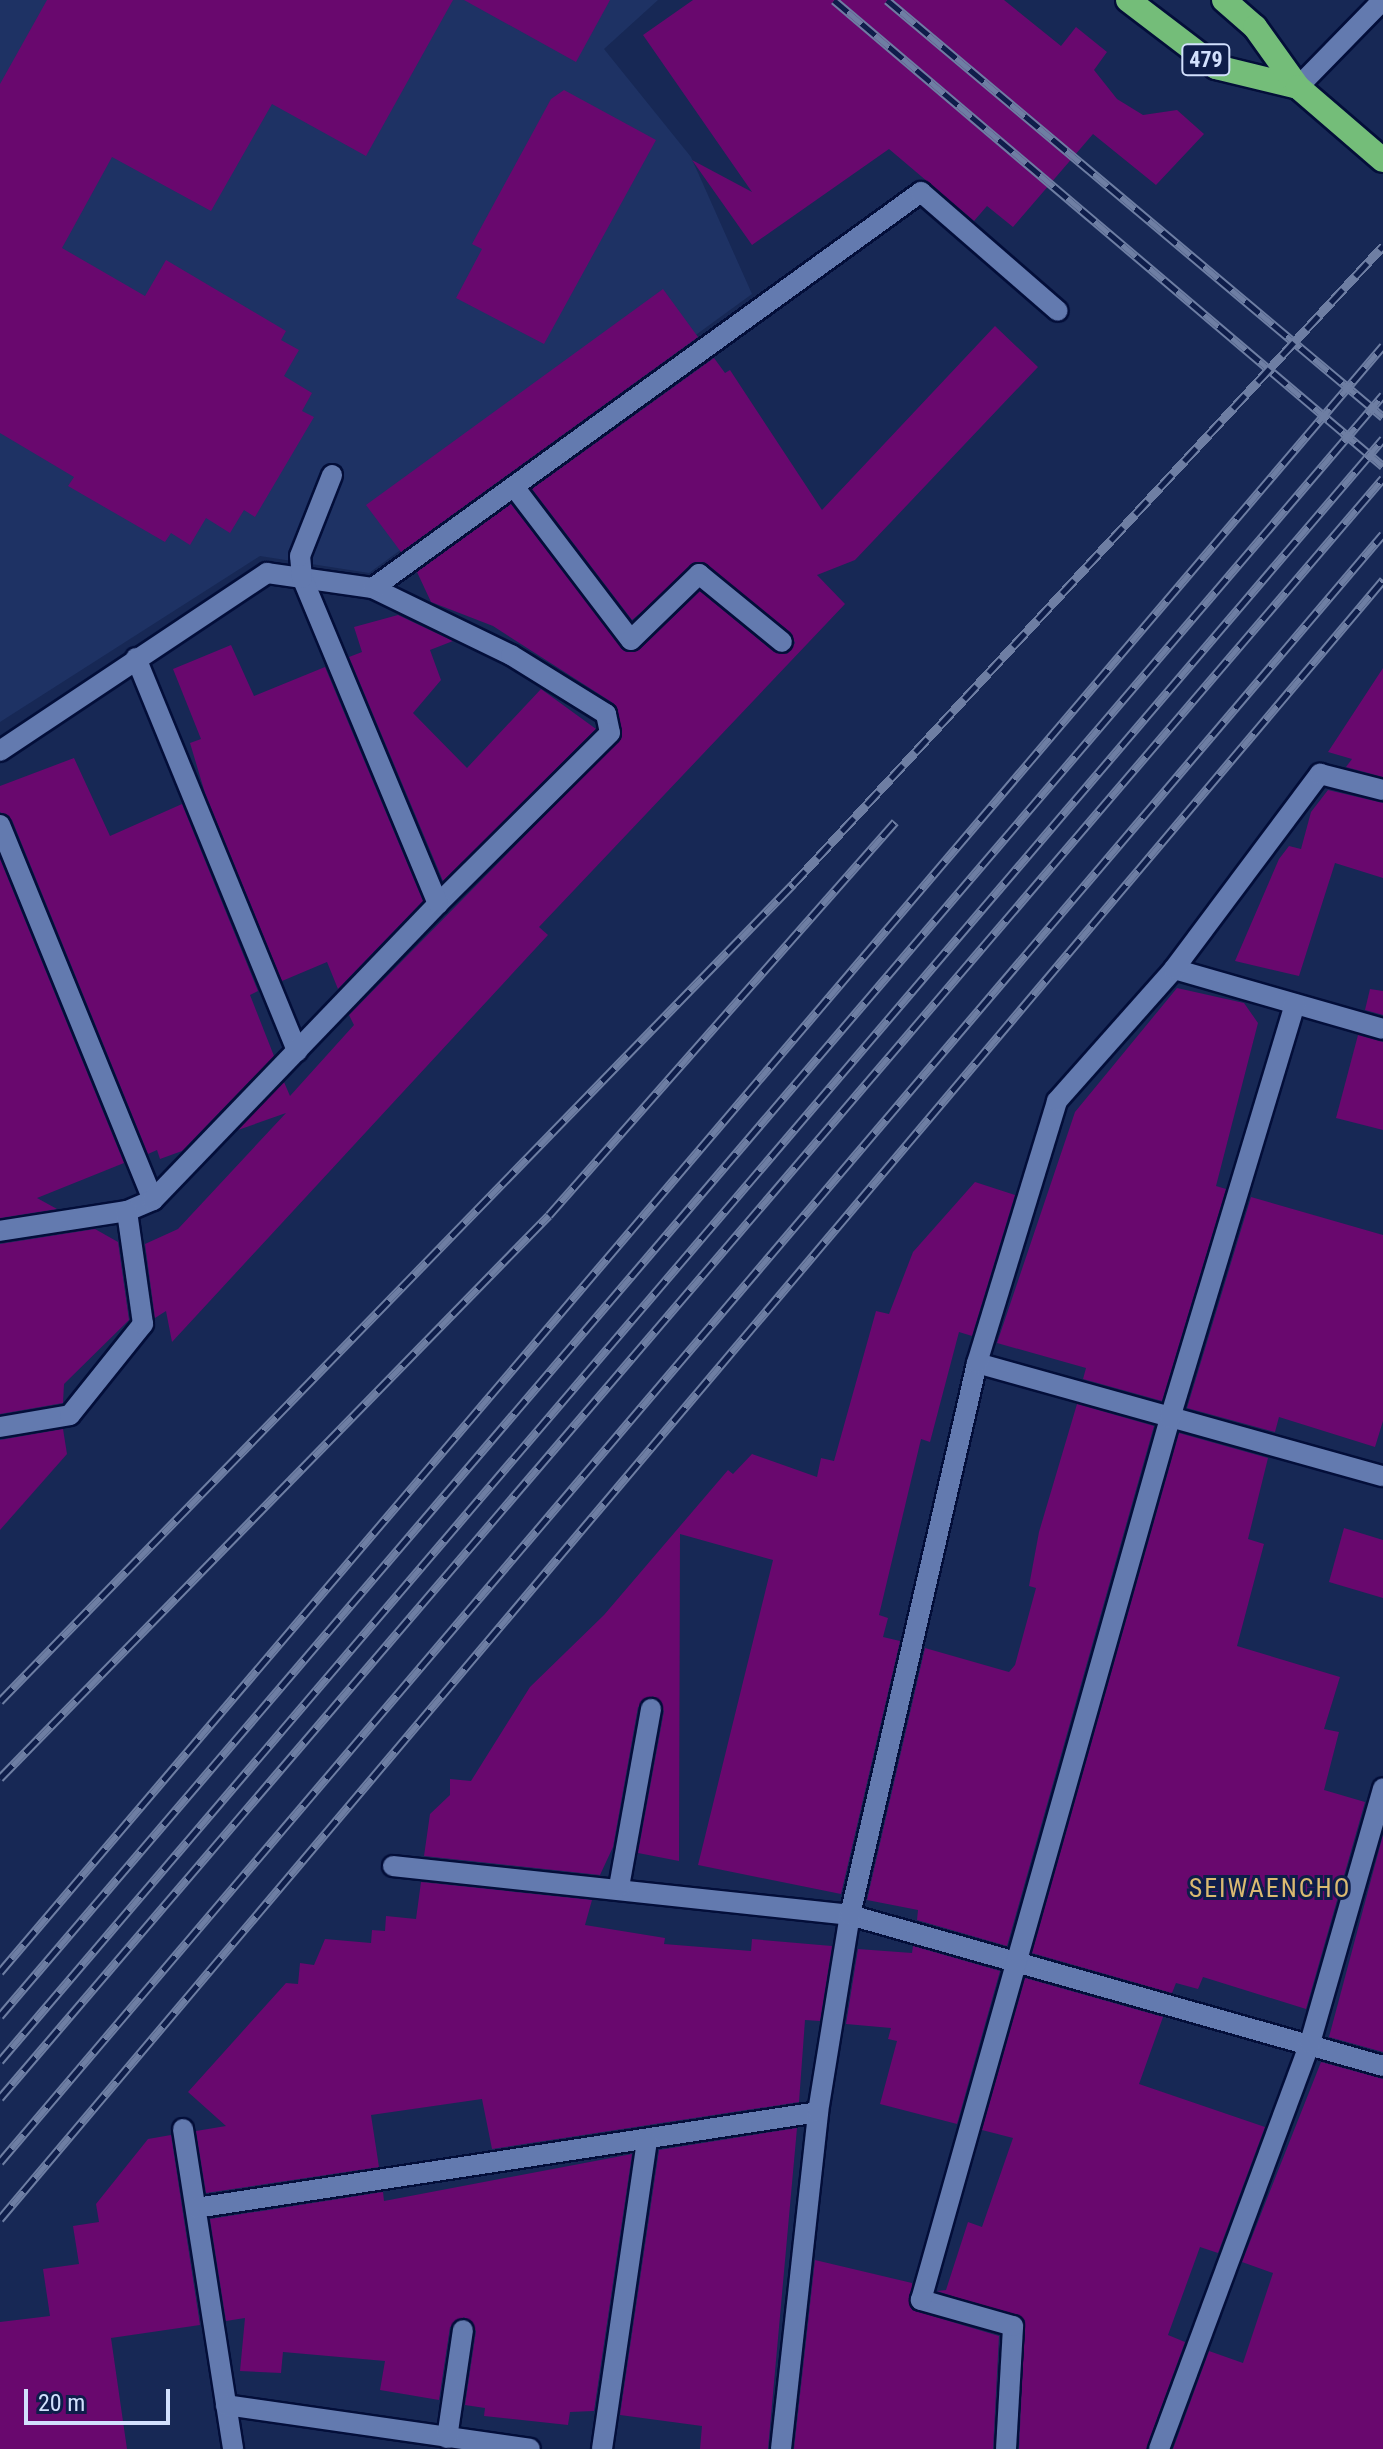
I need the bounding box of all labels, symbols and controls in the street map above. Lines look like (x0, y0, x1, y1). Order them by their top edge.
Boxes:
road number: 479 (1180, 42, 1232, 78)
district label: SEIWAENCHO (1189, 1873, 1351, 1905)
scale bar (28, 2373, 174, 2423)
text: 20 m (38, 2389, 85, 2417)

